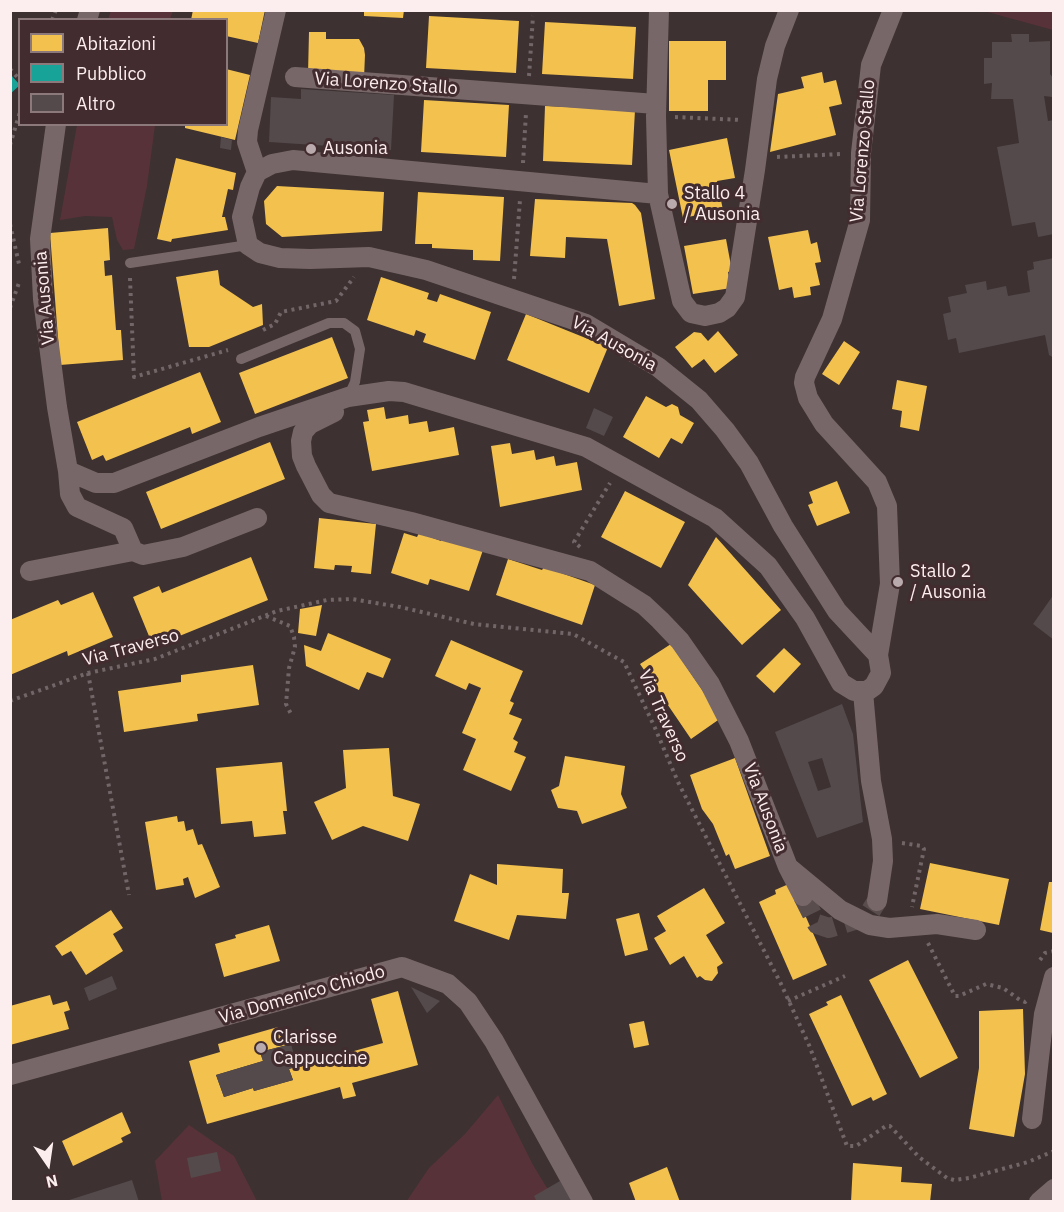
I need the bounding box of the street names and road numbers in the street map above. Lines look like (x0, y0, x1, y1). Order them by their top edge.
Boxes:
street label: Via Lorenzo Stallo (314, 68, 458, 100)
street label: Via Lorenzo Stallo (846, 79, 880, 223)
street label: Via Ausonia (30, 250, 60, 346)
street label: Via Ausonia (568, 312, 660, 376)
street label: Via Traverso (80, 625, 182, 671)
street label: Via Traverso (633, 666, 693, 766)
street label: Via Ausonia (738, 760, 792, 856)
street label: Via Domenico Chiodo (217, 961, 387, 1029)

